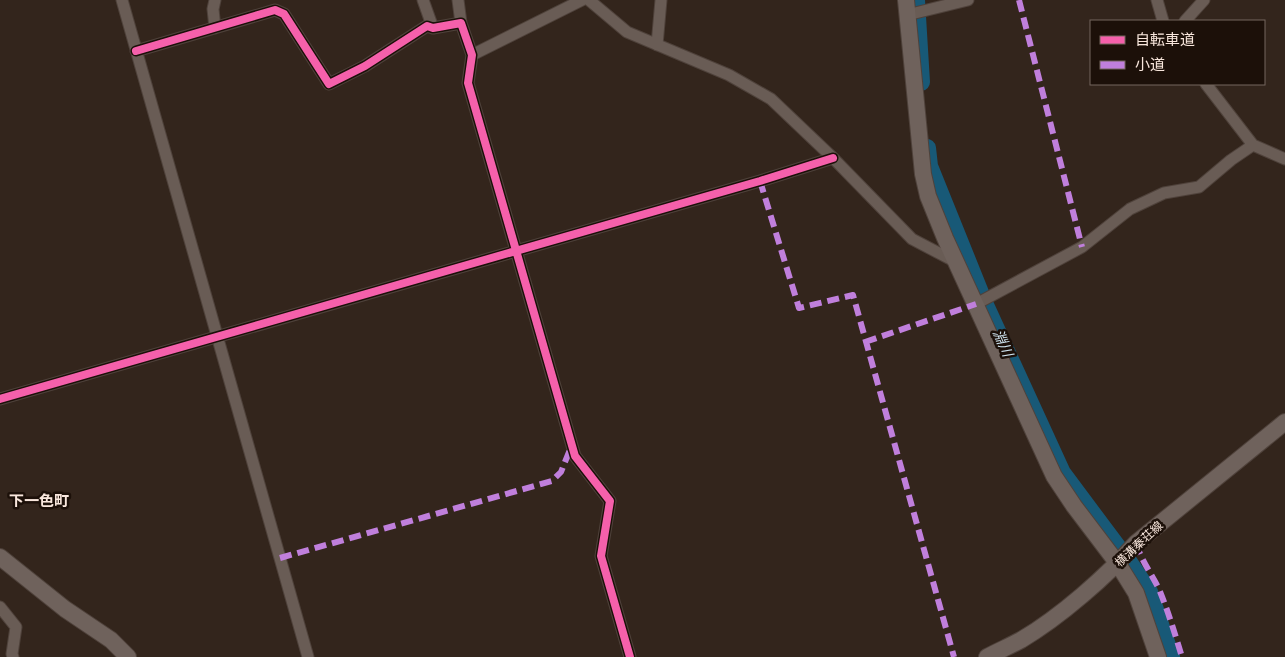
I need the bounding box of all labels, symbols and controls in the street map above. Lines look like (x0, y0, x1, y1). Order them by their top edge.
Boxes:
legend (1090, 20, 1265, 85)
text: 自転車道 (1135, 29, 1195, 49)
text: 小道 (1135, 54, 1165, 74)
water label: 淵川 (989, 326, 1019, 361)
district label: 下一色町 (9, 490, 69, 510)
street label: 横溝秦荘線 (1112, 518, 1166, 570)

